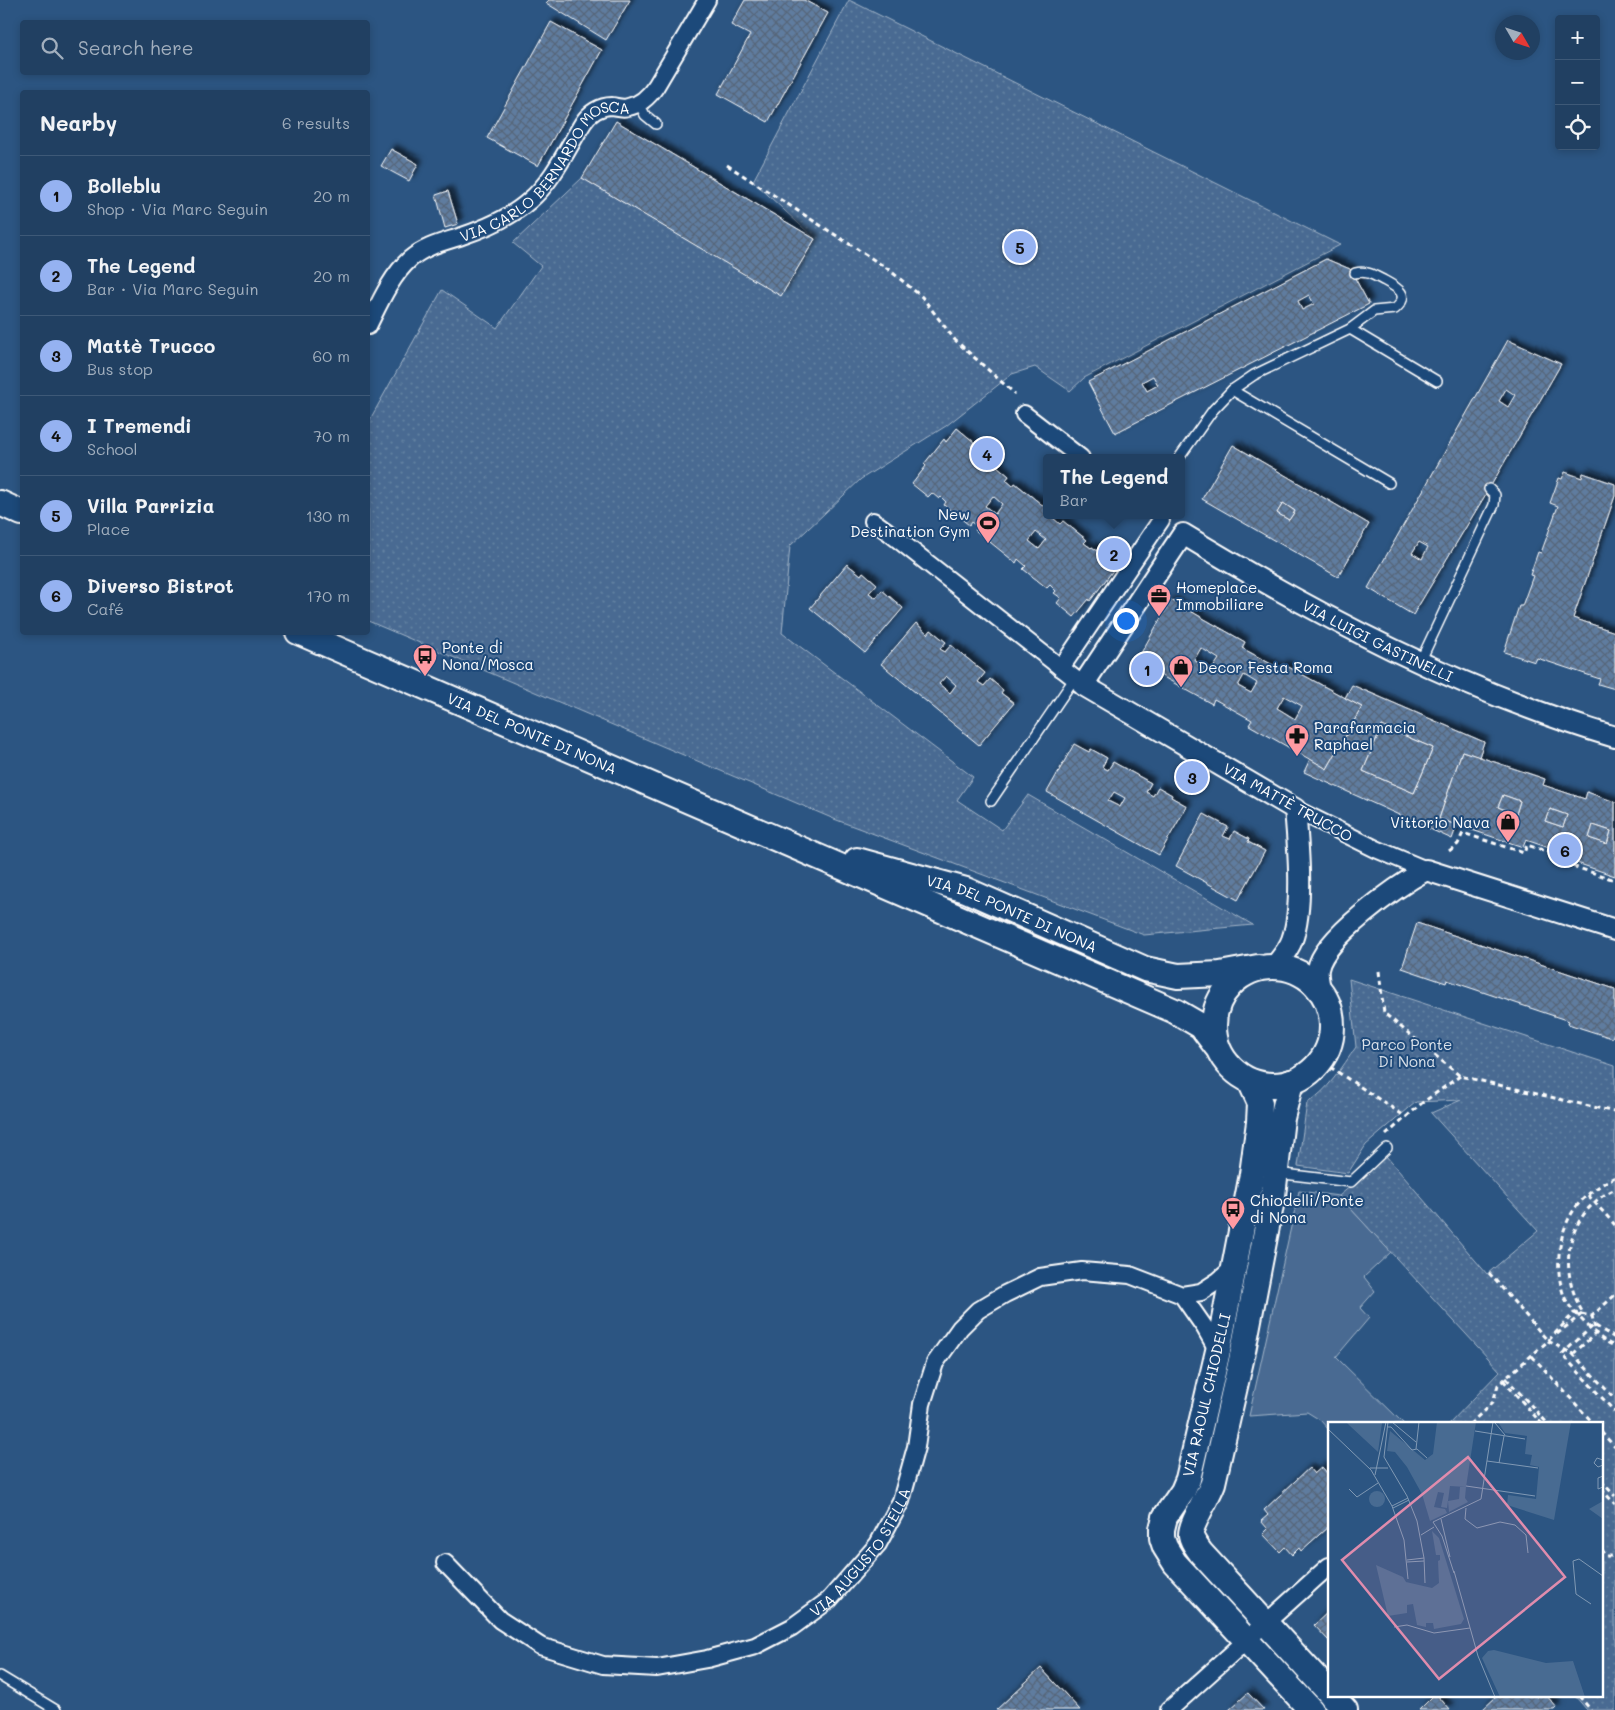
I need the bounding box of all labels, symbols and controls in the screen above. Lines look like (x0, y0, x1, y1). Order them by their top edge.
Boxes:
north arrow (1495, 15, 1540, 60)
map controls (1555, 15, 1600, 150)
button: + (1555, 15, 1600, 60)
search box (20, 20, 370, 75)
icon: search (38, 34, 66, 62)
text: Search here (78, 35, 194, 60)
button: − (1555, 60, 1600, 105)
street label: VIA CARLO BERNARDO MOSCA (457, 96, 630, 246)
button: locate (1555, 105, 1600, 150)
text: Nearby (40, 109, 117, 136)
text: 6 results (282, 112, 350, 133)
text: Bolleblu (87, 173, 161, 198)
text: 1 (52, 185, 60, 206)
text: 20 m (313, 185, 350, 206)
text: Shop · Via Marc Seguin (87, 198, 268, 219)
pin: 5 (1004, 228, 1036, 266)
text: The Legend (87, 253, 195, 278)
text: 2 (52, 265, 60, 286)
text: 20 m (313, 265, 350, 286)
text: Bar · Via Marc Seguin (87, 278, 258, 299)
text: Mattè Trucco (87, 333, 215, 358)
text: 3 (51, 345, 61, 366)
text: 60 m (313, 345, 350, 366)
text: Bus stop (87, 358, 153, 379)
text: I Tremendi (87, 413, 192, 438)
text: 4 (51, 425, 61, 446)
text: 70 m (313, 425, 350, 446)
pin: 4 (971, 435, 1003, 473)
text: School (87, 438, 137, 459)
popup (1043, 454, 1185, 519)
text: The Legend (1060, 464, 1168, 489)
text: Bar (1060, 489, 1088, 510)
text: Villa Parrizia (87, 493, 214, 518)
place label: New Destination Gym (850, 504, 970, 541)
text: 5 (51, 505, 61, 526)
text: 130 m (306, 505, 350, 526)
sports icon: New Destination Gym (975, 510, 1001, 544)
text: Place (87, 518, 130, 539)
pin: 2 (1098, 535, 1130, 573)
text: Diverso Bistrot (87, 573, 234, 598)
place label: Homeplace Immobiliare (1176, 577, 1264, 614)
office icon: Homeplace Immobiliare (1146, 583, 1172, 617)
text: 6 (51, 585, 61, 606)
text: 170 m (306, 585, 350, 606)
street label: VIA LUIGI GASTINELLI (1299, 595, 1457, 686)
text: Café (87, 598, 124, 619)
your location (1113, 608, 1139, 634)
place label: Ponte di Nona/Mosca (442, 637, 534, 674)
bus stop icon: Ponte di Nona/Mosca (412, 643, 438, 677)
pin: 1 (1131, 650, 1163, 688)
shop icon: Decor Festa Roma (1168, 654, 1194, 688)
place label: Decor Festa Roma (1198, 657, 1333, 677)
street label: VIA DEL PONTE DI NONA (444, 688, 620, 779)
place label: Parafarmacia Raphael (1314, 717, 1416, 754)
pharmacy icon: Parafarmacia Raphael (1284, 723, 1310, 757)
pin: 3 (1176, 758, 1208, 796)
street label: VIA MATTÈ TRUCCO (1220, 758, 1356, 846)
shop icon: Vittorio Nava (1495, 809, 1521, 843)
place label: Vittorio Nava (1390, 812, 1490, 832)
pin: 6 (1549, 831, 1581, 869)
street label: VIA DEL PONTE DI NONA (924, 870, 1100, 957)
park label: Parco Ponte Di Nona (1362, 1034, 1452, 1071)
place label: Chiodelli/Ponte di Nona (1250, 1190, 1364, 1227)
bus stop icon: Chiodelli/Ponte di Nona (1220, 1196, 1246, 1230)
street label: VIA RAOUL CHIODELLI (1177, 1311, 1235, 1479)
inset map (1328, 1422, 1602, 1698)
street label: VIA AUGUSTO STELLA (806, 1486, 914, 1621)

